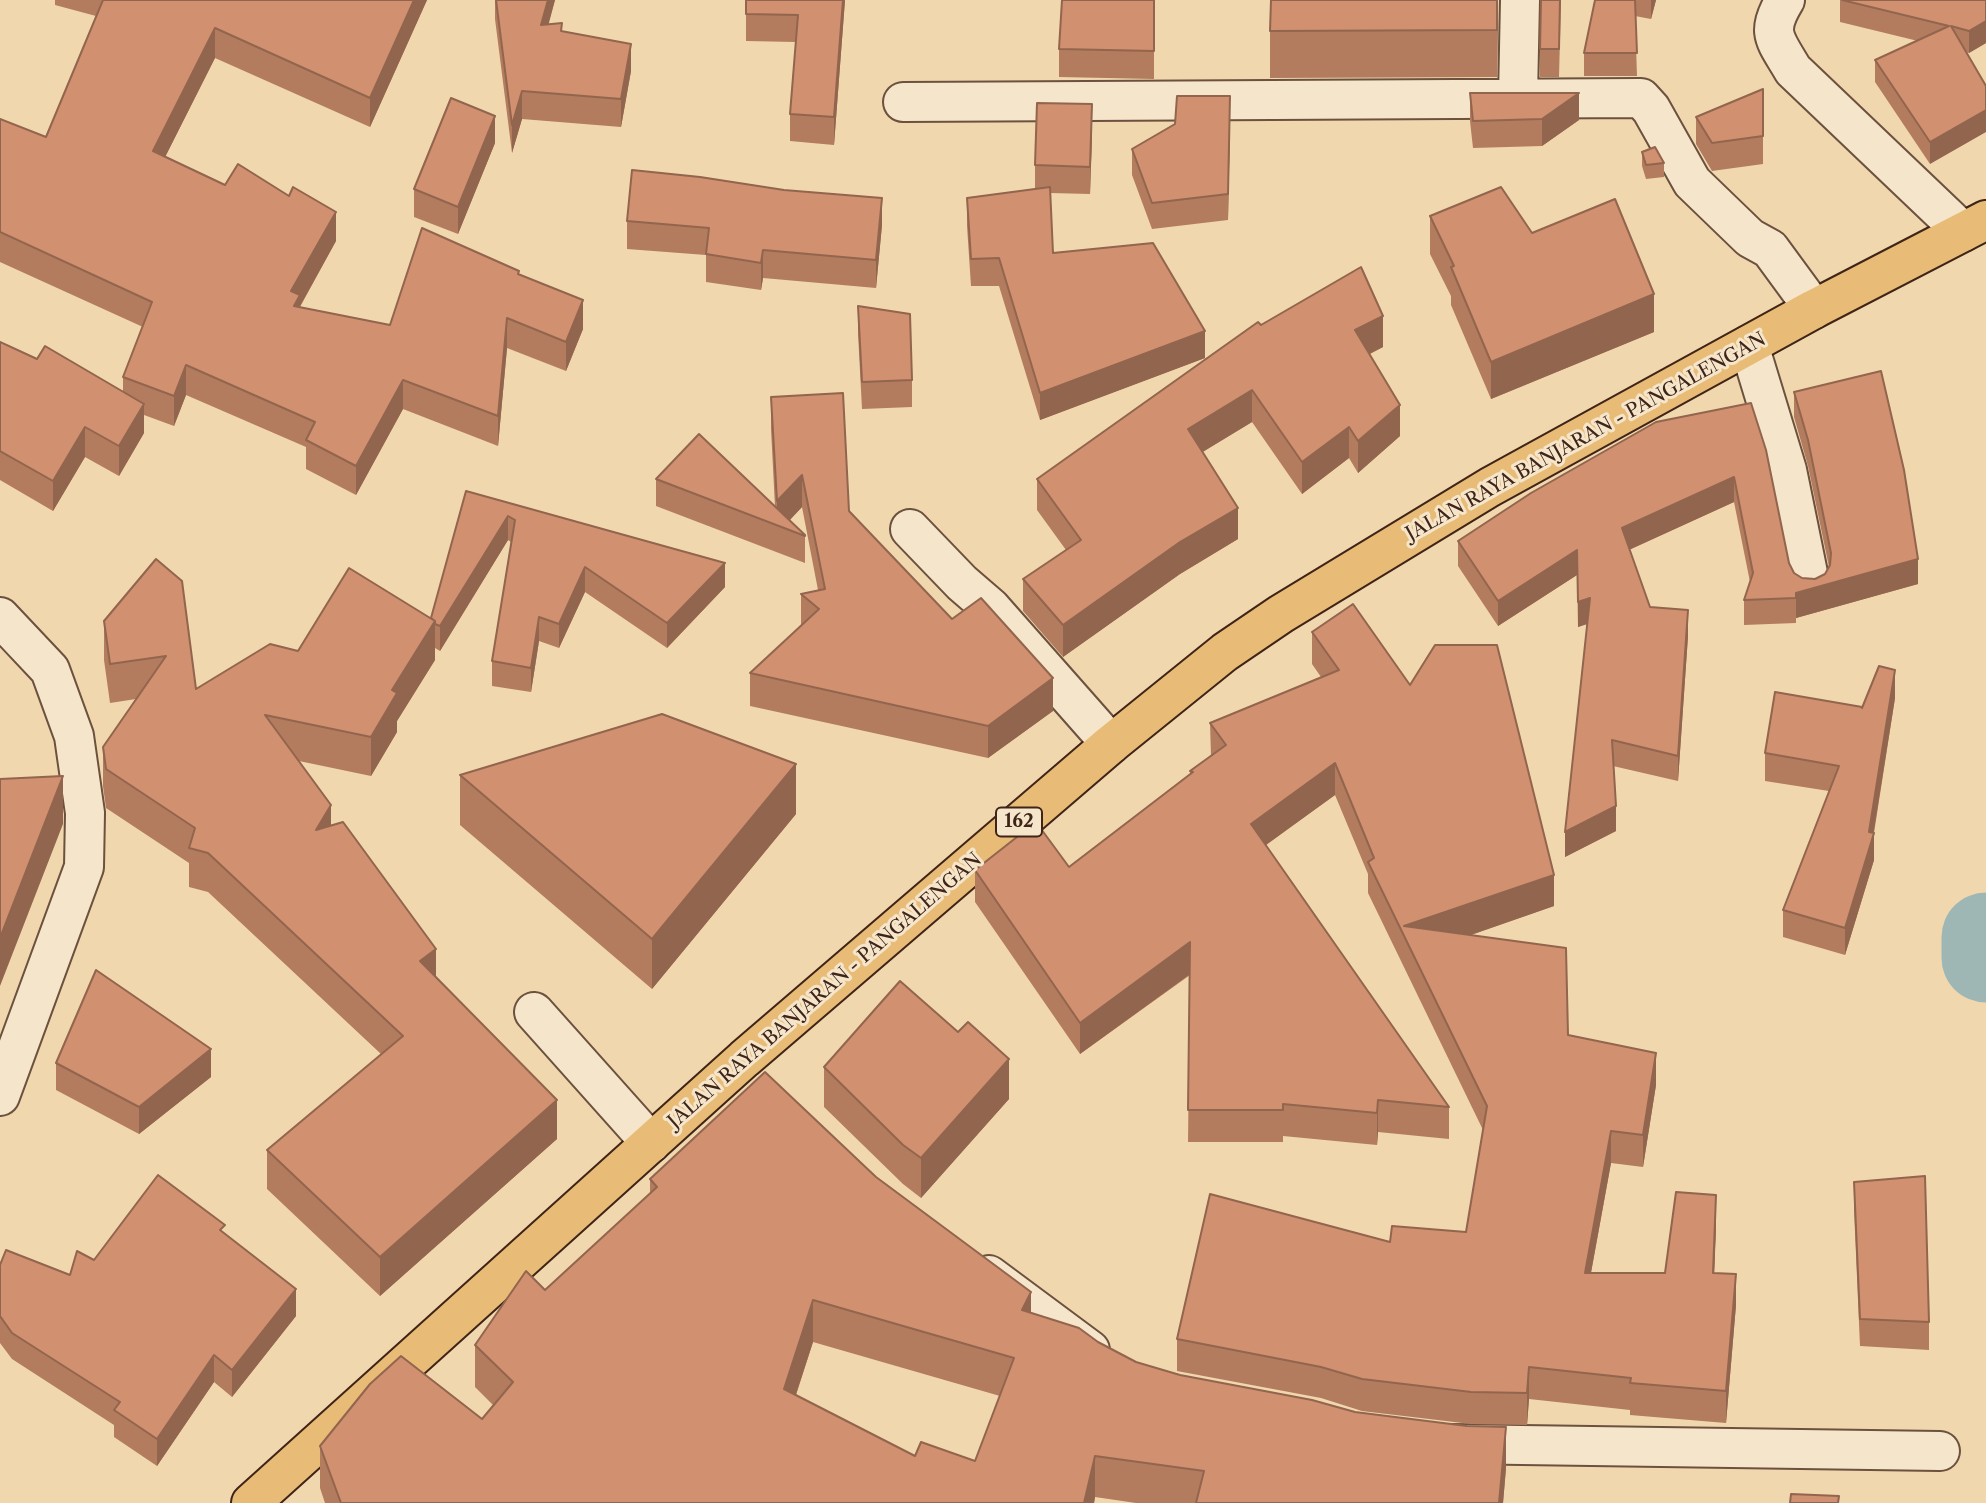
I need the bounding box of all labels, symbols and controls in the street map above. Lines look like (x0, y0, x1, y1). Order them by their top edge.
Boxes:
street label: JALAN RAYA BANJARAN - PANGALENGAN (1402, 328, 1770, 546)
road number: 162 (996, 808, 1042, 836)
street label: JALAN RAYA BANJARAN - PANGALENGAN (664, 849, 986, 1133)

